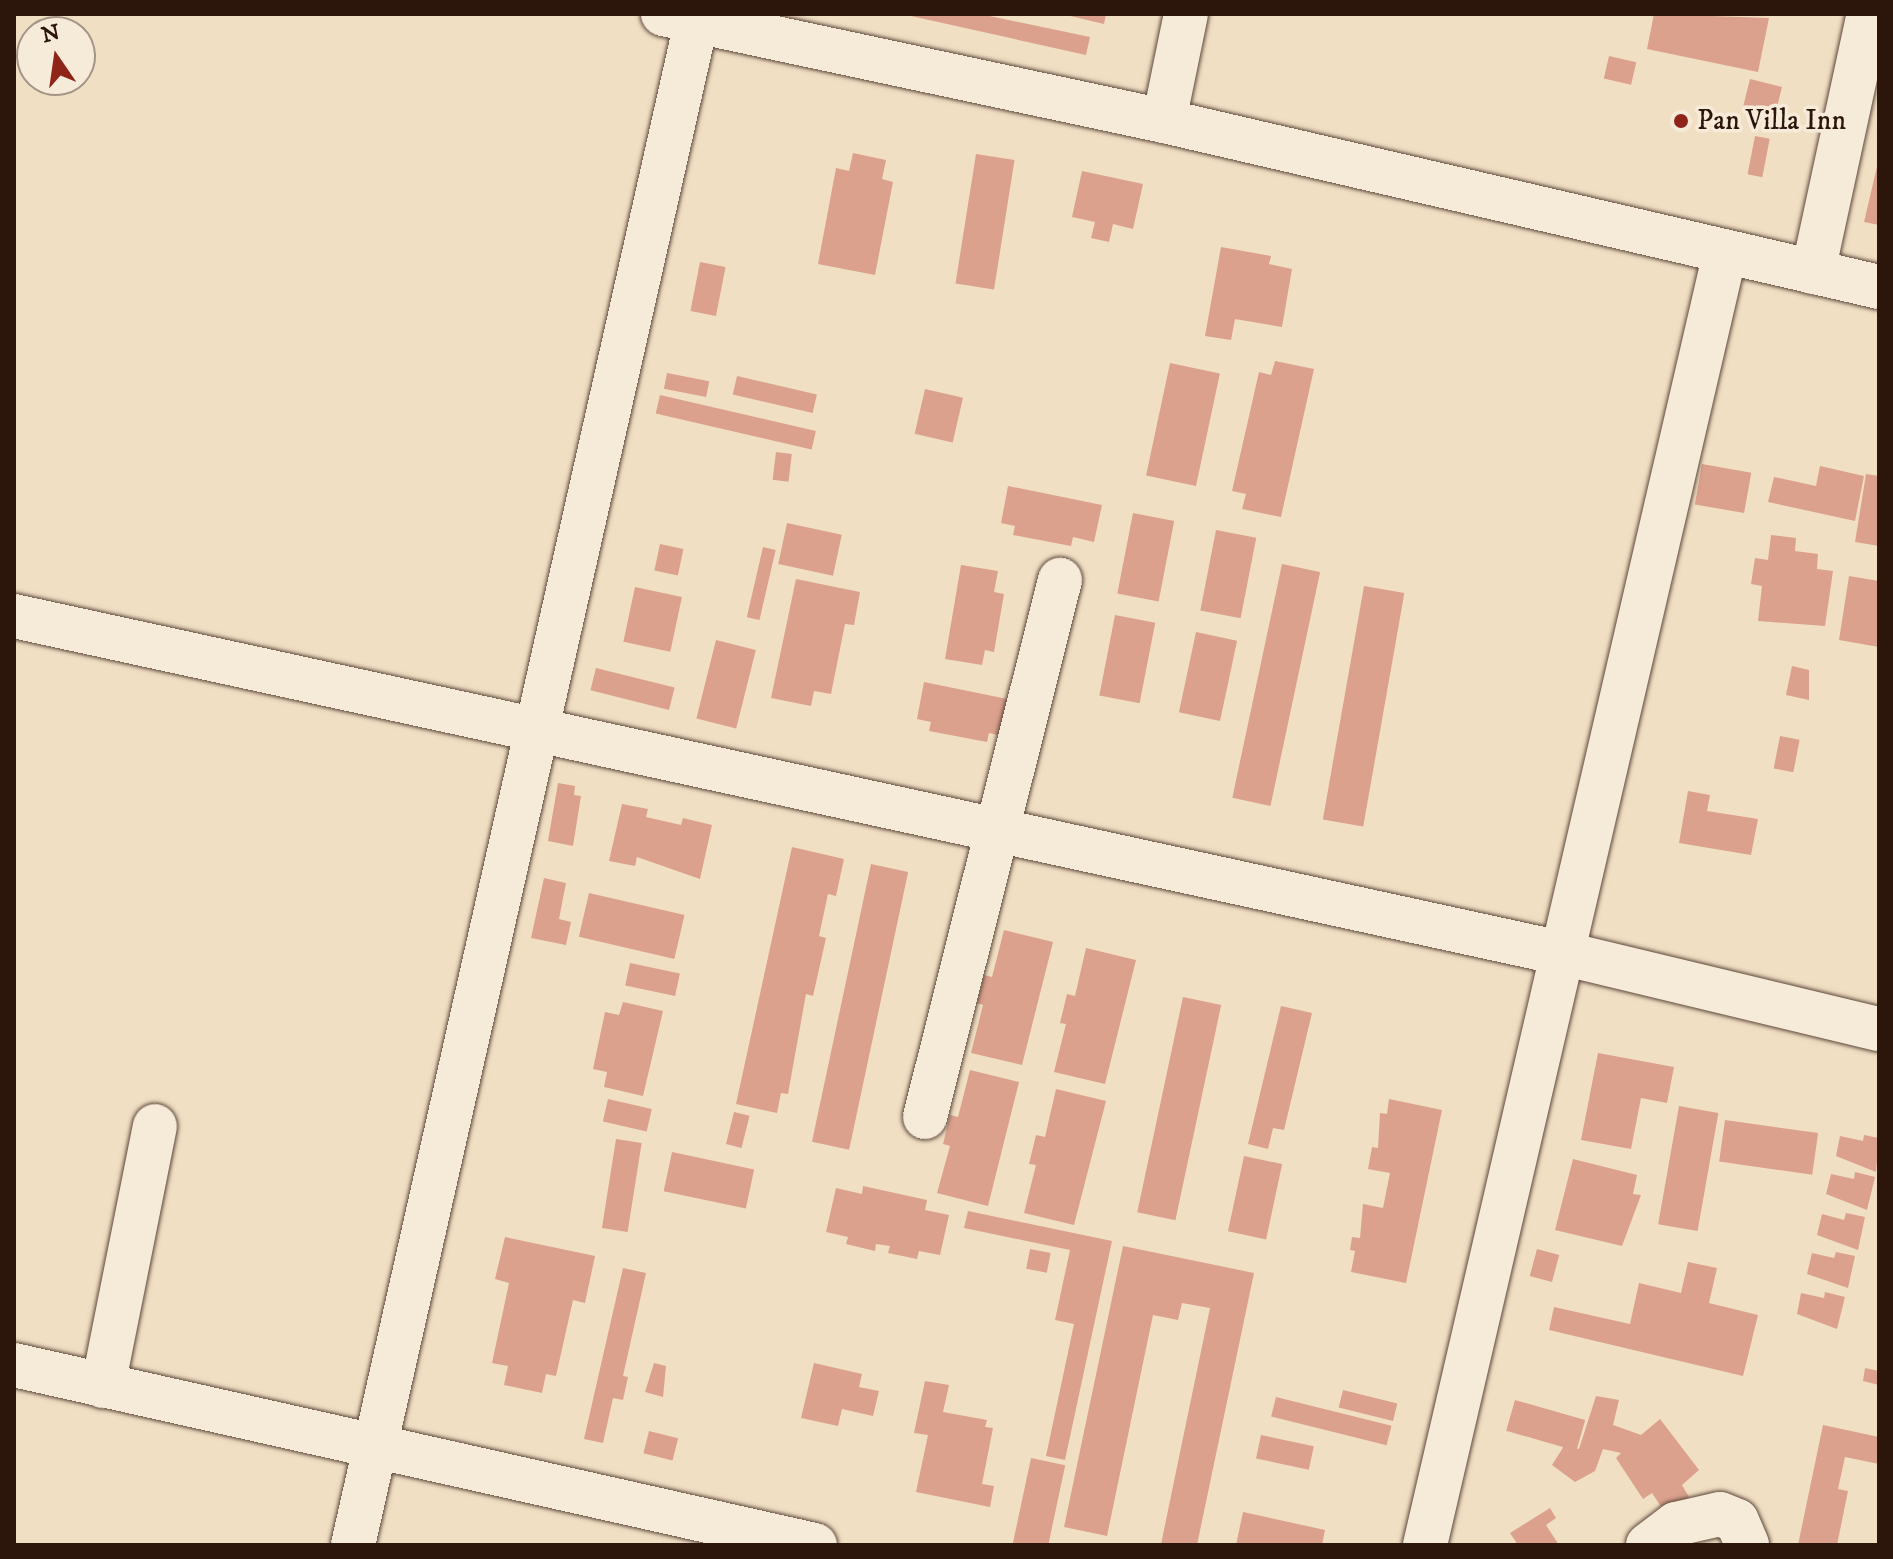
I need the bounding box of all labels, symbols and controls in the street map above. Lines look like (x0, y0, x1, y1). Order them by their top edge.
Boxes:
north arrow (16, 16, 96, 96)
text: N (39, 19, 63, 49)
place label: Pan Villa Inn (1697, 104, 1846, 138)
marker: Pan Villa Inn (1672, 112, 1690, 130)

